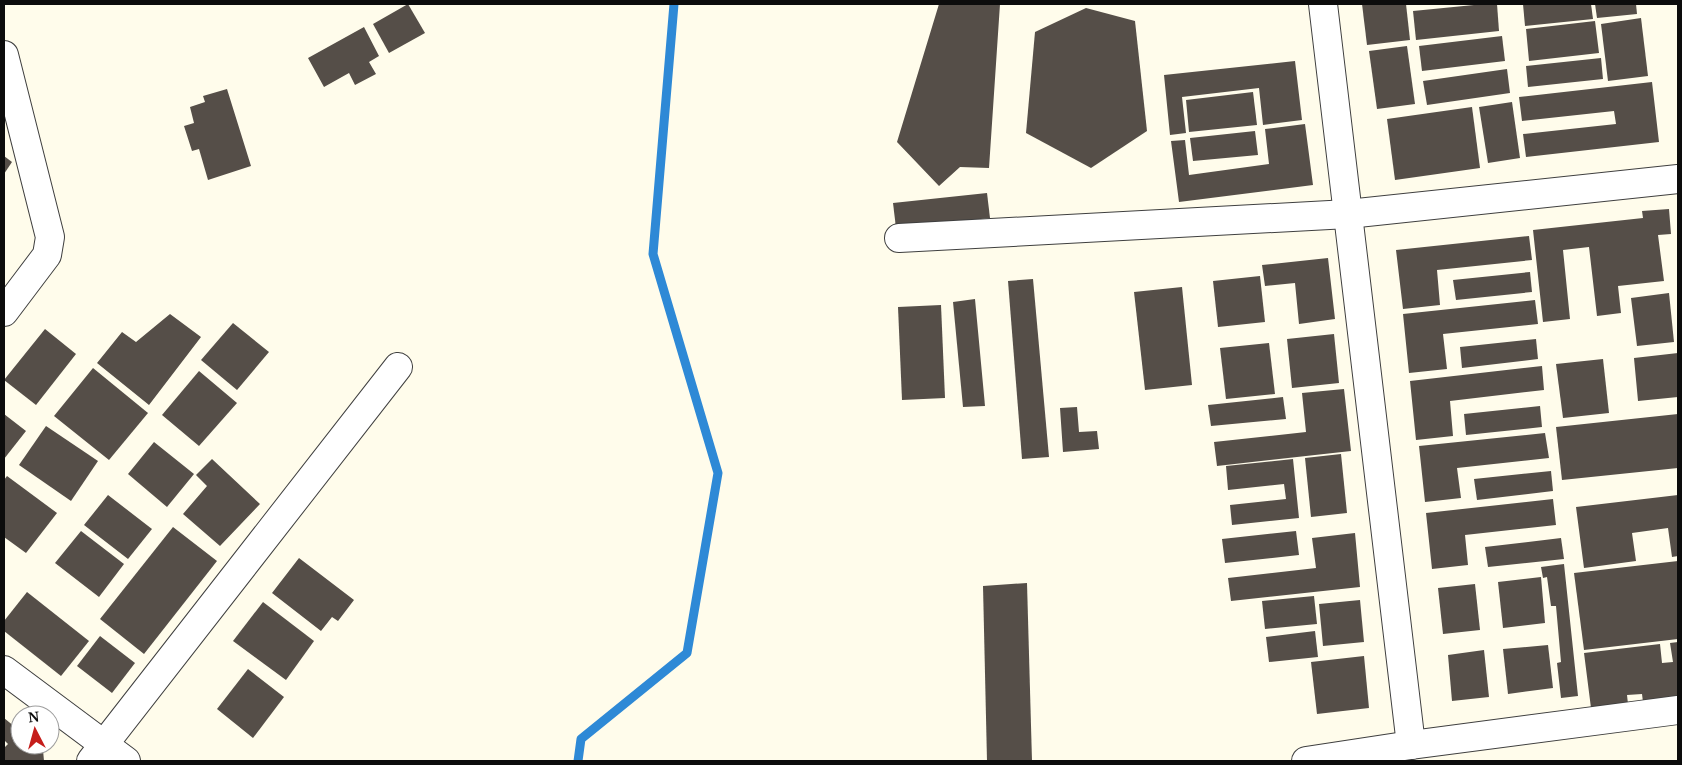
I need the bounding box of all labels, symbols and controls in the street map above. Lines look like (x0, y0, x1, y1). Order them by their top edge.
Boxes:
north arrow (10, 705, 60, 755)
text: N (27, 707, 40, 727)

